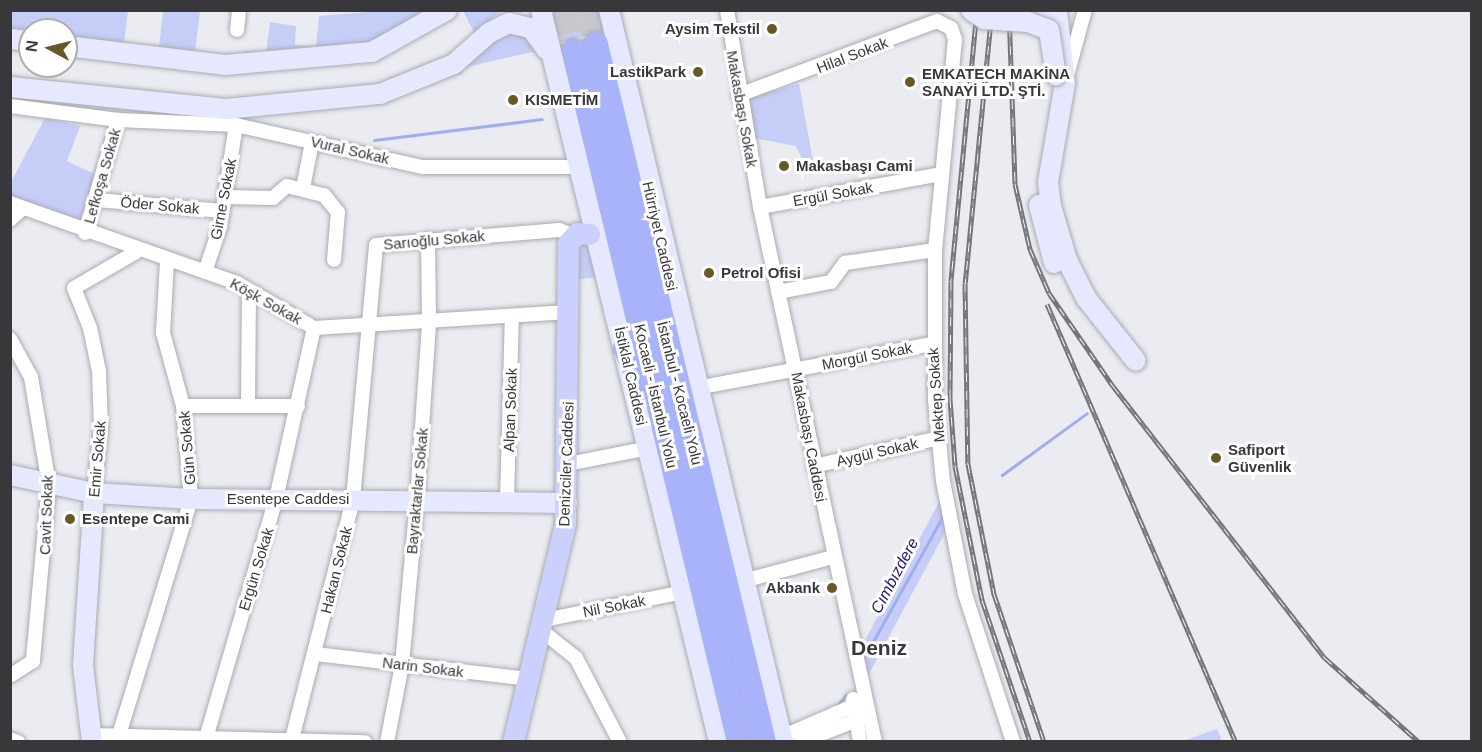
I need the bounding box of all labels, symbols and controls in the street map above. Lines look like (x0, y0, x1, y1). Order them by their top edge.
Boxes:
north arrow (18, 18, 78, 78)
place label: Aysim Tekstil (665, 20, 760, 38)
marker: Aysim Tekstil (765, 22, 779, 36)
street label: Hilal Sokak (814, 33, 890, 77)
text: N (22, 39, 41, 53)
street label: Makasbaşı Sokak (723, 49, 761, 169)
place label: LastikPark (610, 63, 686, 81)
place label: EMKATECH MAKİNA SANAYİ LTD. ŞTİ. (922, 64, 1070, 99)
marker: LastikPark (691, 65, 705, 79)
marker: EMKATECH MAKİNA SANAYİ LTD. ŞTİ. (903, 75, 917, 89)
place label: KISMETİM (525, 91, 598, 109)
marker: KISMETİM (506, 93, 520, 107)
street label: Lefkoşa Sokak (80, 126, 124, 226)
street label: Vural Sokak (309, 132, 391, 168)
street label: Girne Sokak (206, 157, 240, 241)
place label: Makasbaşı Cami (796, 157, 913, 175)
marker: Makasbaşı Cami (777, 159, 791, 173)
street label: Ergül Sokak (792, 178, 874, 210)
street label: Hürriyet Caddesi (639, 180, 681, 292)
street label: Öder Sokak (120, 193, 200, 217)
street label: Sarıoğlu Sokak (383, 227, 485, 253)
place label: Petrol Ofisi (721, 264, 801, 282)
marker: Petrol Ofisi (702, 266, 716, 280)
street label: Köşk Sokak (227, 274, 305, 328)
street label: İstanbul - Kocaeli Yolu (653, 319, 707, 467)
street label: Kocaeli - İstanbul Yolu (631, 322, 681, 470)
street label: İstiklal Caddesi (611, 325, 651, 427)
street label: Morgül Sokak (820, 338, 914, 374)
street label: Mektep Sokak (924, 347, 948, 443)
street label: Alpan Sokak (500, 368, 520, 452)
street label: Makasbaşı Caddesi (788, 371, 830, 503)
street label: Denizciler Caddesi (555, 401, 577, 527)
street label: Gün Sokak (175, 410, 199, 486)
street label: Emir Sokak (85, 420, 109, 498)
street label: Bayraktarlar Sokak (403, 427, 431, 555)
street label: Aygül Sokak (834, 434, 920, 470)
place label: Safiport Güvenlik (1228, 440, 1291, 475)
marker: Safiport Güvenlik (1209, 451, 1223, 465)
street label: Cavit Sokak (36, 475, 56, 555)
street label: Esentepe Caddesi (227, 490, 349, 508)
place label: Esentepe Cami (82, 510, 190, 528)
marker: Esentepe Cami (63, 512, 77, 526)
street label: Ergün Sokak (235, 525, 277, 613)
street label: Hakan Sokak (316, 525, 356, 615)
water label: Cımbızdere (867, 535, 923, 617)
place label: Akbank (766, 579, 820, 597)
marker: Akbank (825, 581, 839, 595)
street label: Nil Sokak (581, 591, 647, 621)
district label: Deniz (851, 635, 907, 661)
street label: Narin Sokak (381, 653, 465, 681)

